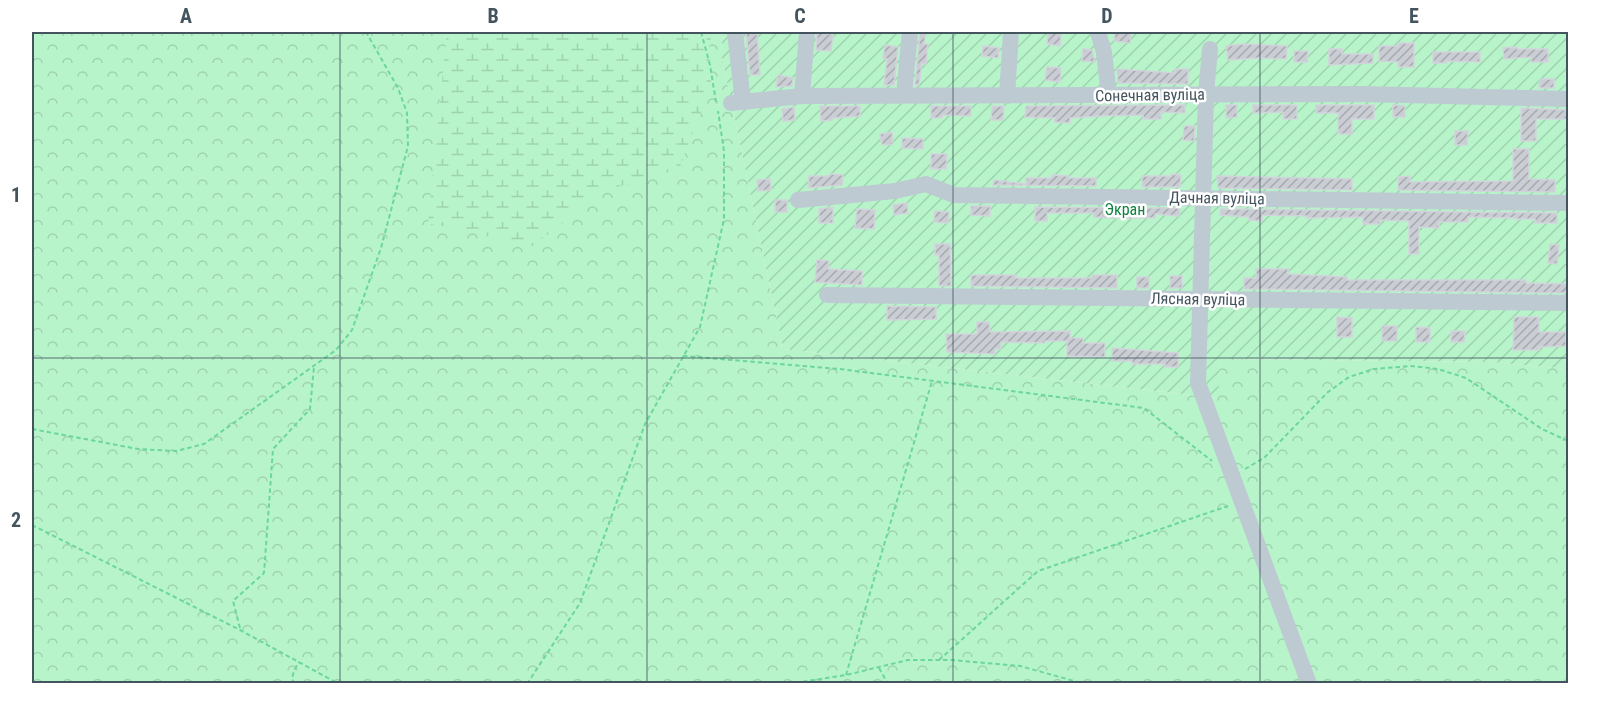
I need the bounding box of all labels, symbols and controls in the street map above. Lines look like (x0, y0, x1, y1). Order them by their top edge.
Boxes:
text: A (180, 4, 192, 28)
text: B (487, 4, 499, 28)
text: C (794, 4, 806, 28)
text: D (1101, 4, 1113, 28)
text: E (1409, 4, 1419, 28)
street label: Сонечная вуліца (1095, 85, 1205, 105)
text: 1 (11, 183, 21, 207)
street label: Дачная вуліца (1169, 188, 1265, 208)
park label: Экран (1105, 200, 1145, 219)
street label: Лясная вуліца (1151, 289, 1245, 309)
text: 2 (11, 508, 21, 532)

